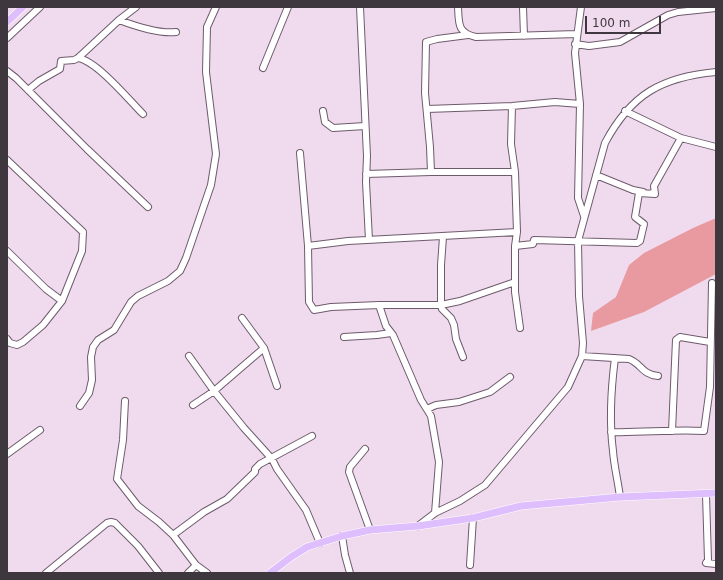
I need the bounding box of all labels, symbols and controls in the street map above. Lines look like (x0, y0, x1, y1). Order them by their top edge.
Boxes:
scale bar (587, 8, 663, 34)
text: 100 m (592, 16, 630, 30)

